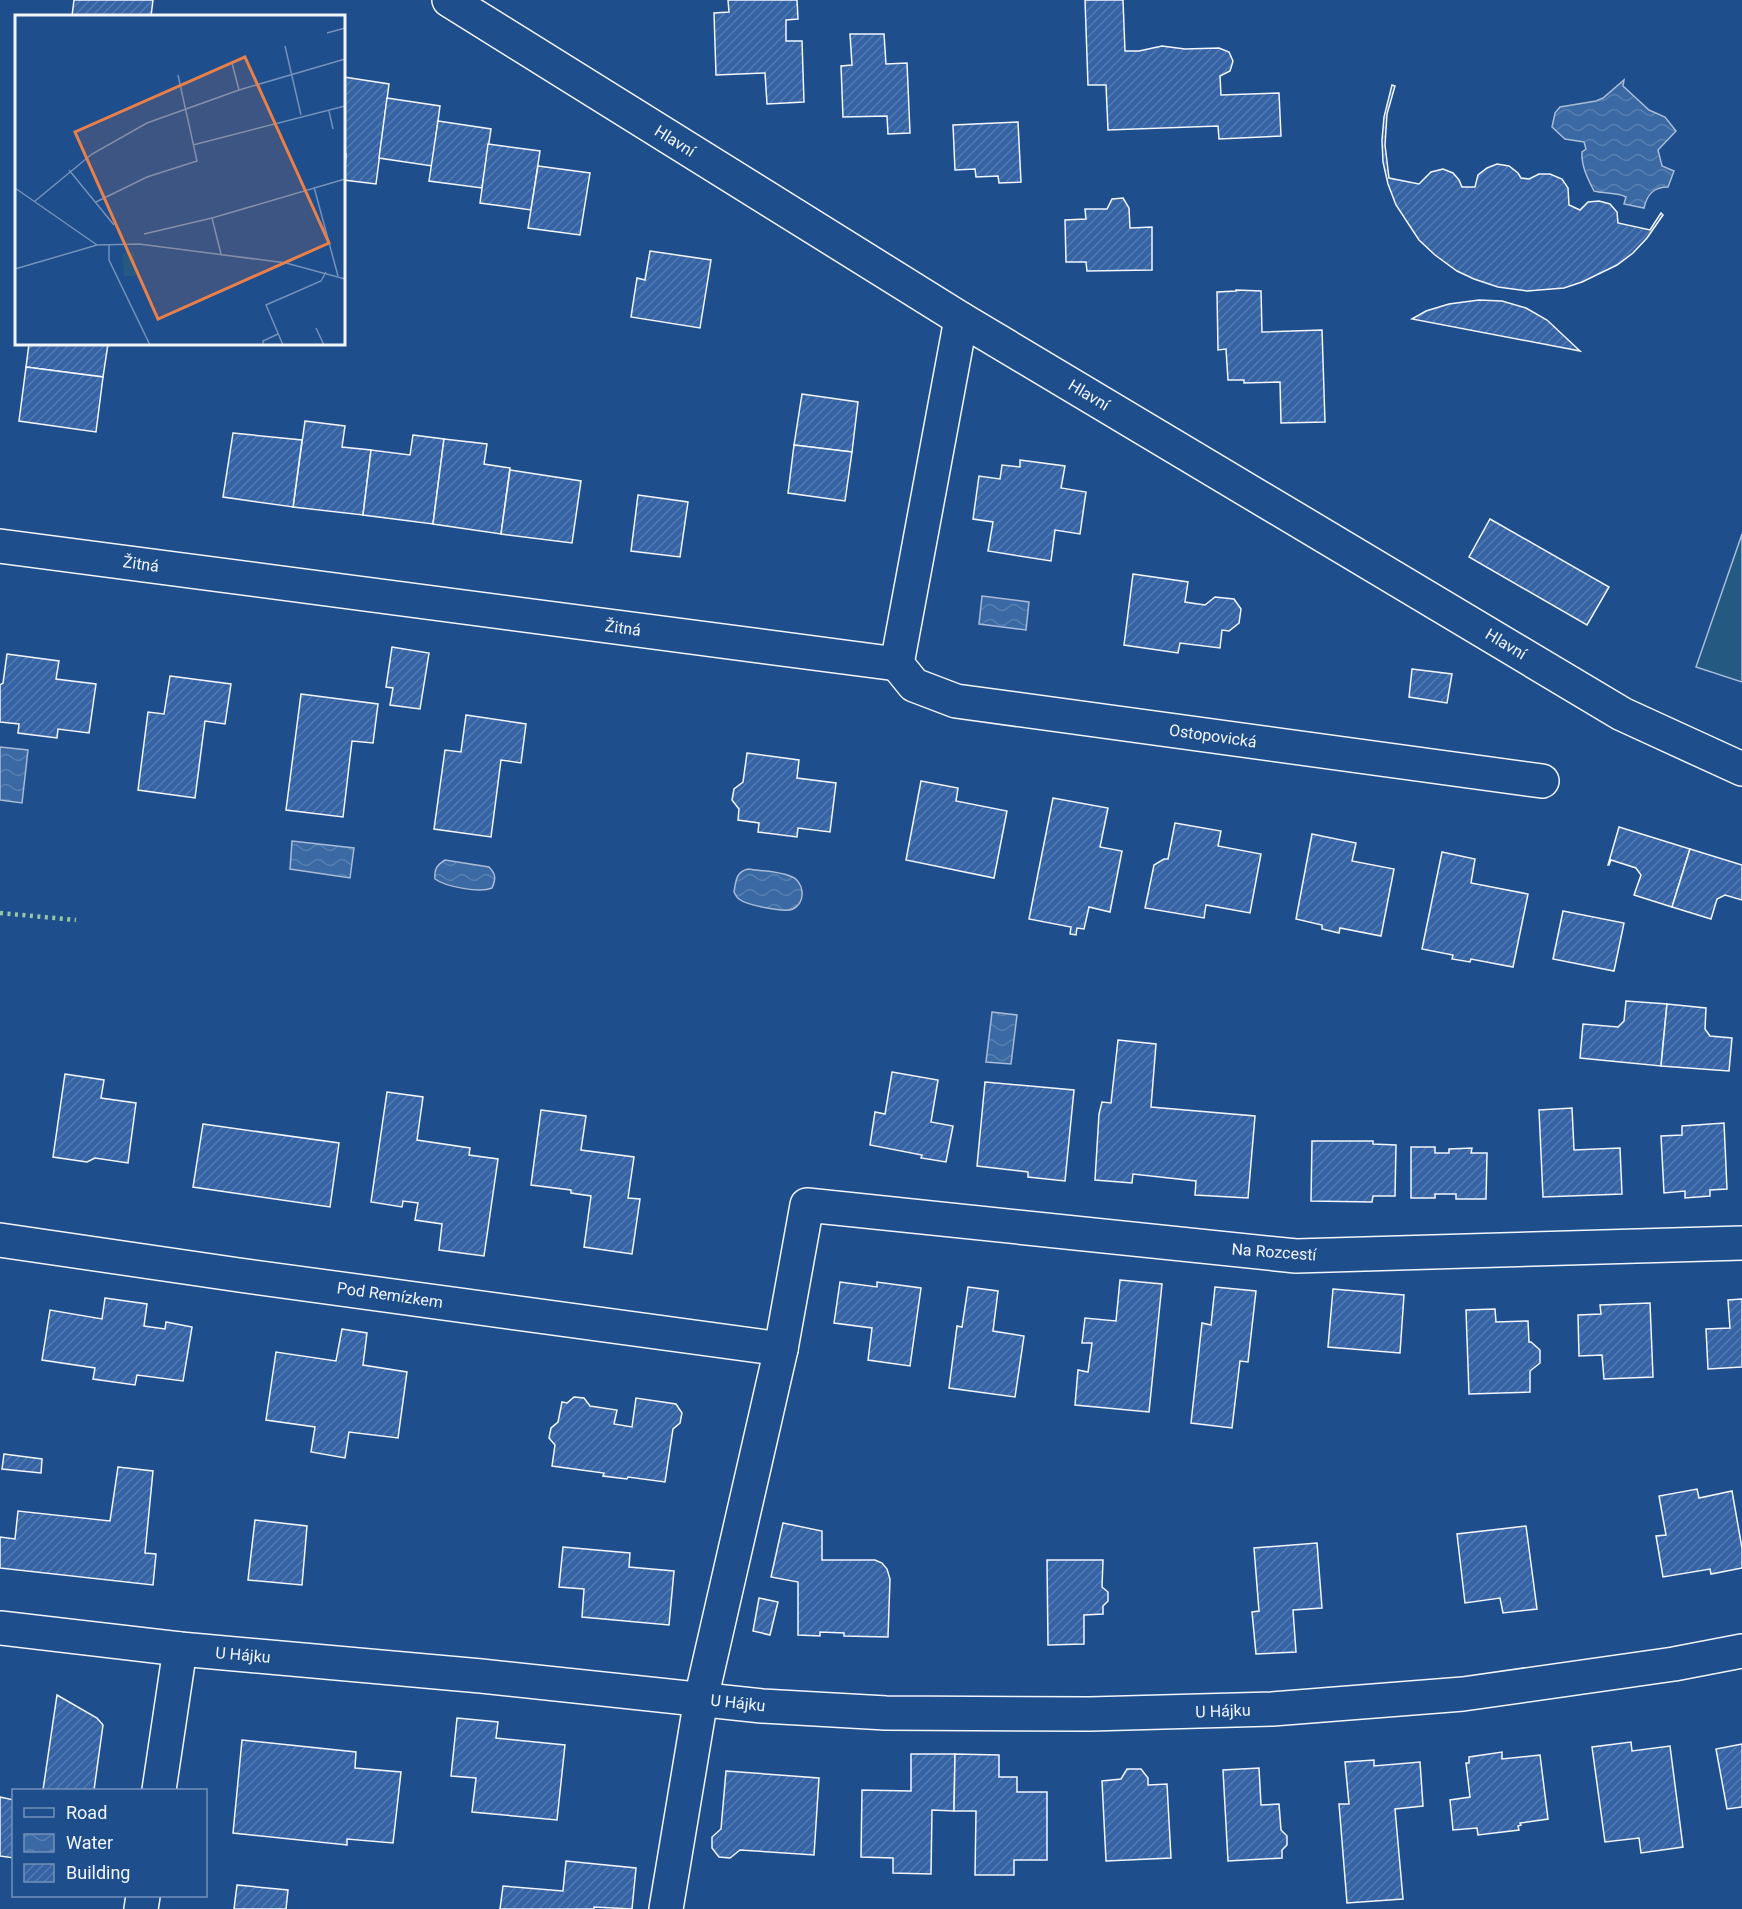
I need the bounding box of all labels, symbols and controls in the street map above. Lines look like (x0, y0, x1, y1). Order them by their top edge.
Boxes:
inset map (15, 15, 345, 345)
street label: Hlavní (651, 121, 700, 161)
street label: Hlavní (1065, 375, 1114, 415)
street label: Žitná (122, 552, 160, 576)
street label: Žitná (604, 616, 642, 640)
street label: Hlavní (1482, 624, 1531, 664)
street label: Ostopovická (1168, 720, 1258, 752)
street label: Na Rozcestí (1231, 1240, 1318, 1265)
street label: Pod Remízkem (336, 1278, 444, 1312)
street label: U Hájku (215, 1643, 271, 1667)
street label: U Hájku (710, 1691, 766, 1715)
street label: U Hájku (1195, 1701, 1251, 1721)
legend (12, 1789, 207, 1897)
text: Road (66, 1802, 107, 1823)
text: Water (66, 1832, 113, 1853)
text: Building (66, 1862, 130, 1883)

